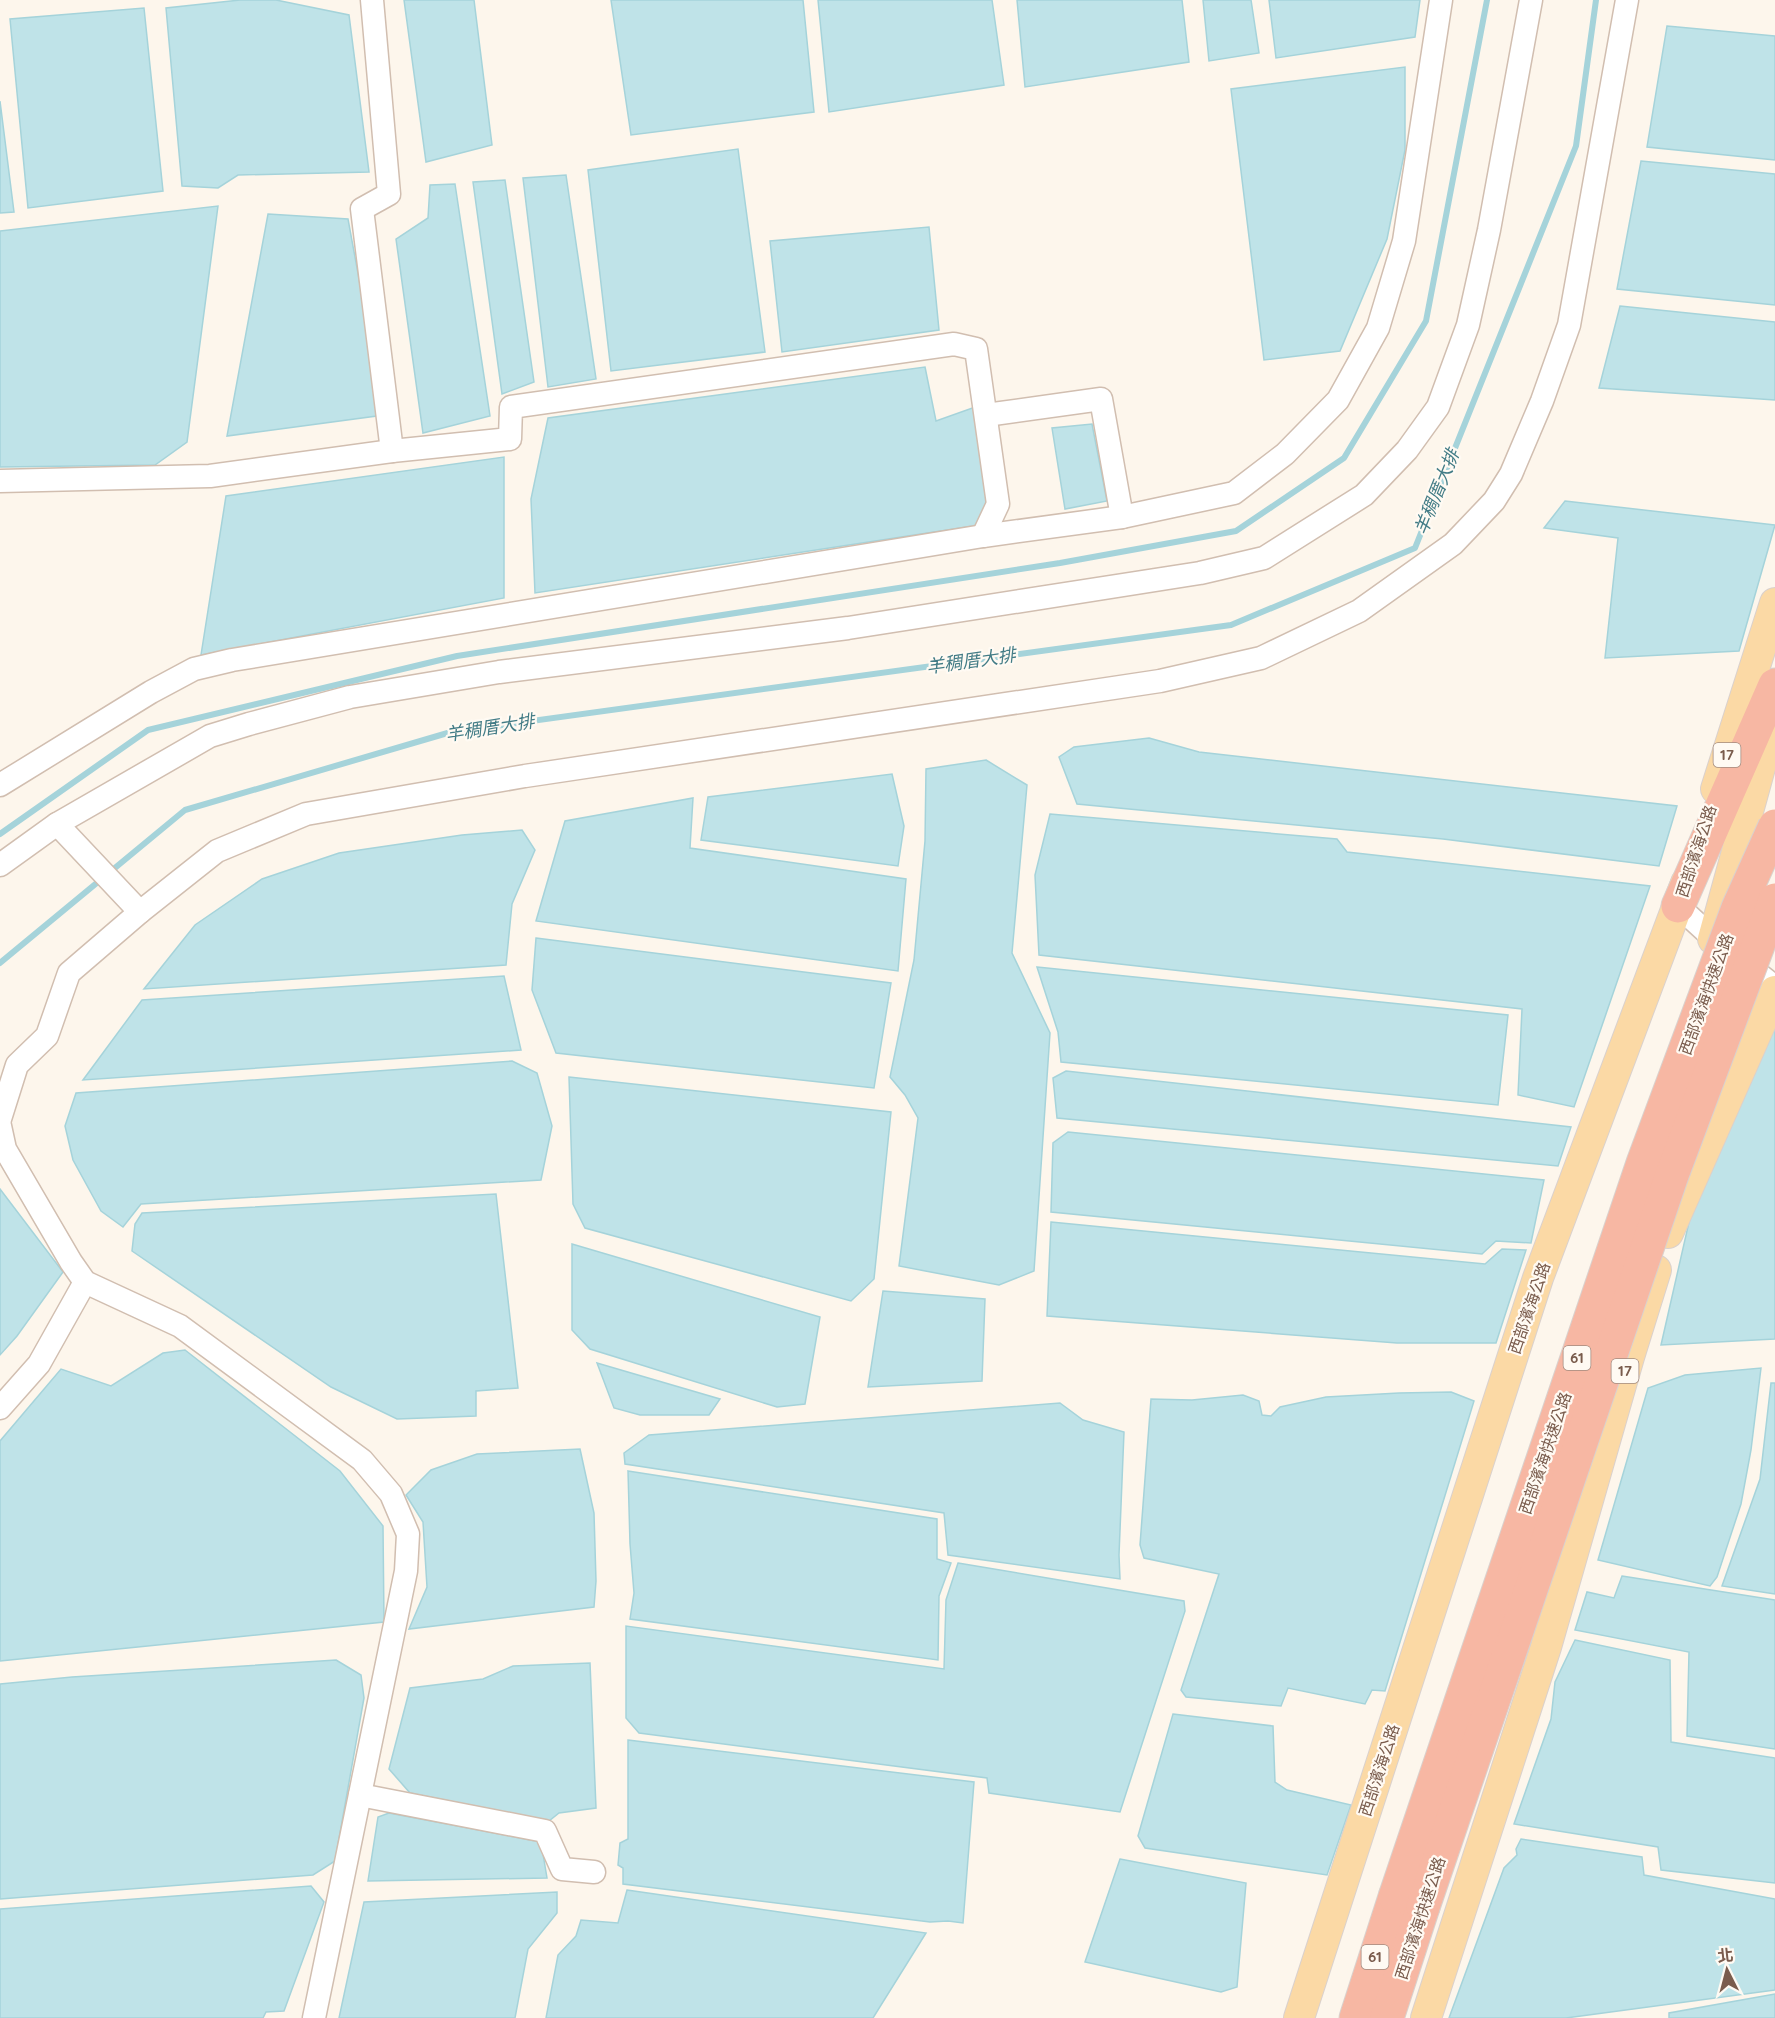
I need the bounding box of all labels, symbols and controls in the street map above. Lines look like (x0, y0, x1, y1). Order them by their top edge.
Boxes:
water label: 羊稠厝大排 (1409, 444, 1465, 538)
water label: 羊稠厝大排 (925, 643, 1019, 678)
water label: 羊稠厝大排 (444, 709, 538, 746)
road number: 17 (1714, 743, 1740, 767)
street label: 西部濱海公路 (1672, 802, 1720, 900)
street label: 西部濱海快速公路 (1675, 930, 1737, 1058)
street label: 西部濱海公路 (1504, 1259, 1554, 1357)
road number: 61 (1564, 1346, 1590, 1370)
road number: 17 (1612, 1359, 1638, 1383)
street label: 西部濱海快速公路 (1515, 1389, 1575, 1517)
street label: 西部濱海公路 (1355, 1721, 1403, 1819)
street label: 西部濱海快速公路 (1391, 1854, 1449, 1982)
north arrow (1697, 1940, 1757, 2000)
text: 北 (1716, 1944, 1734, 1966)
road number: 61 (1362, 1945, 1388, 1969)

